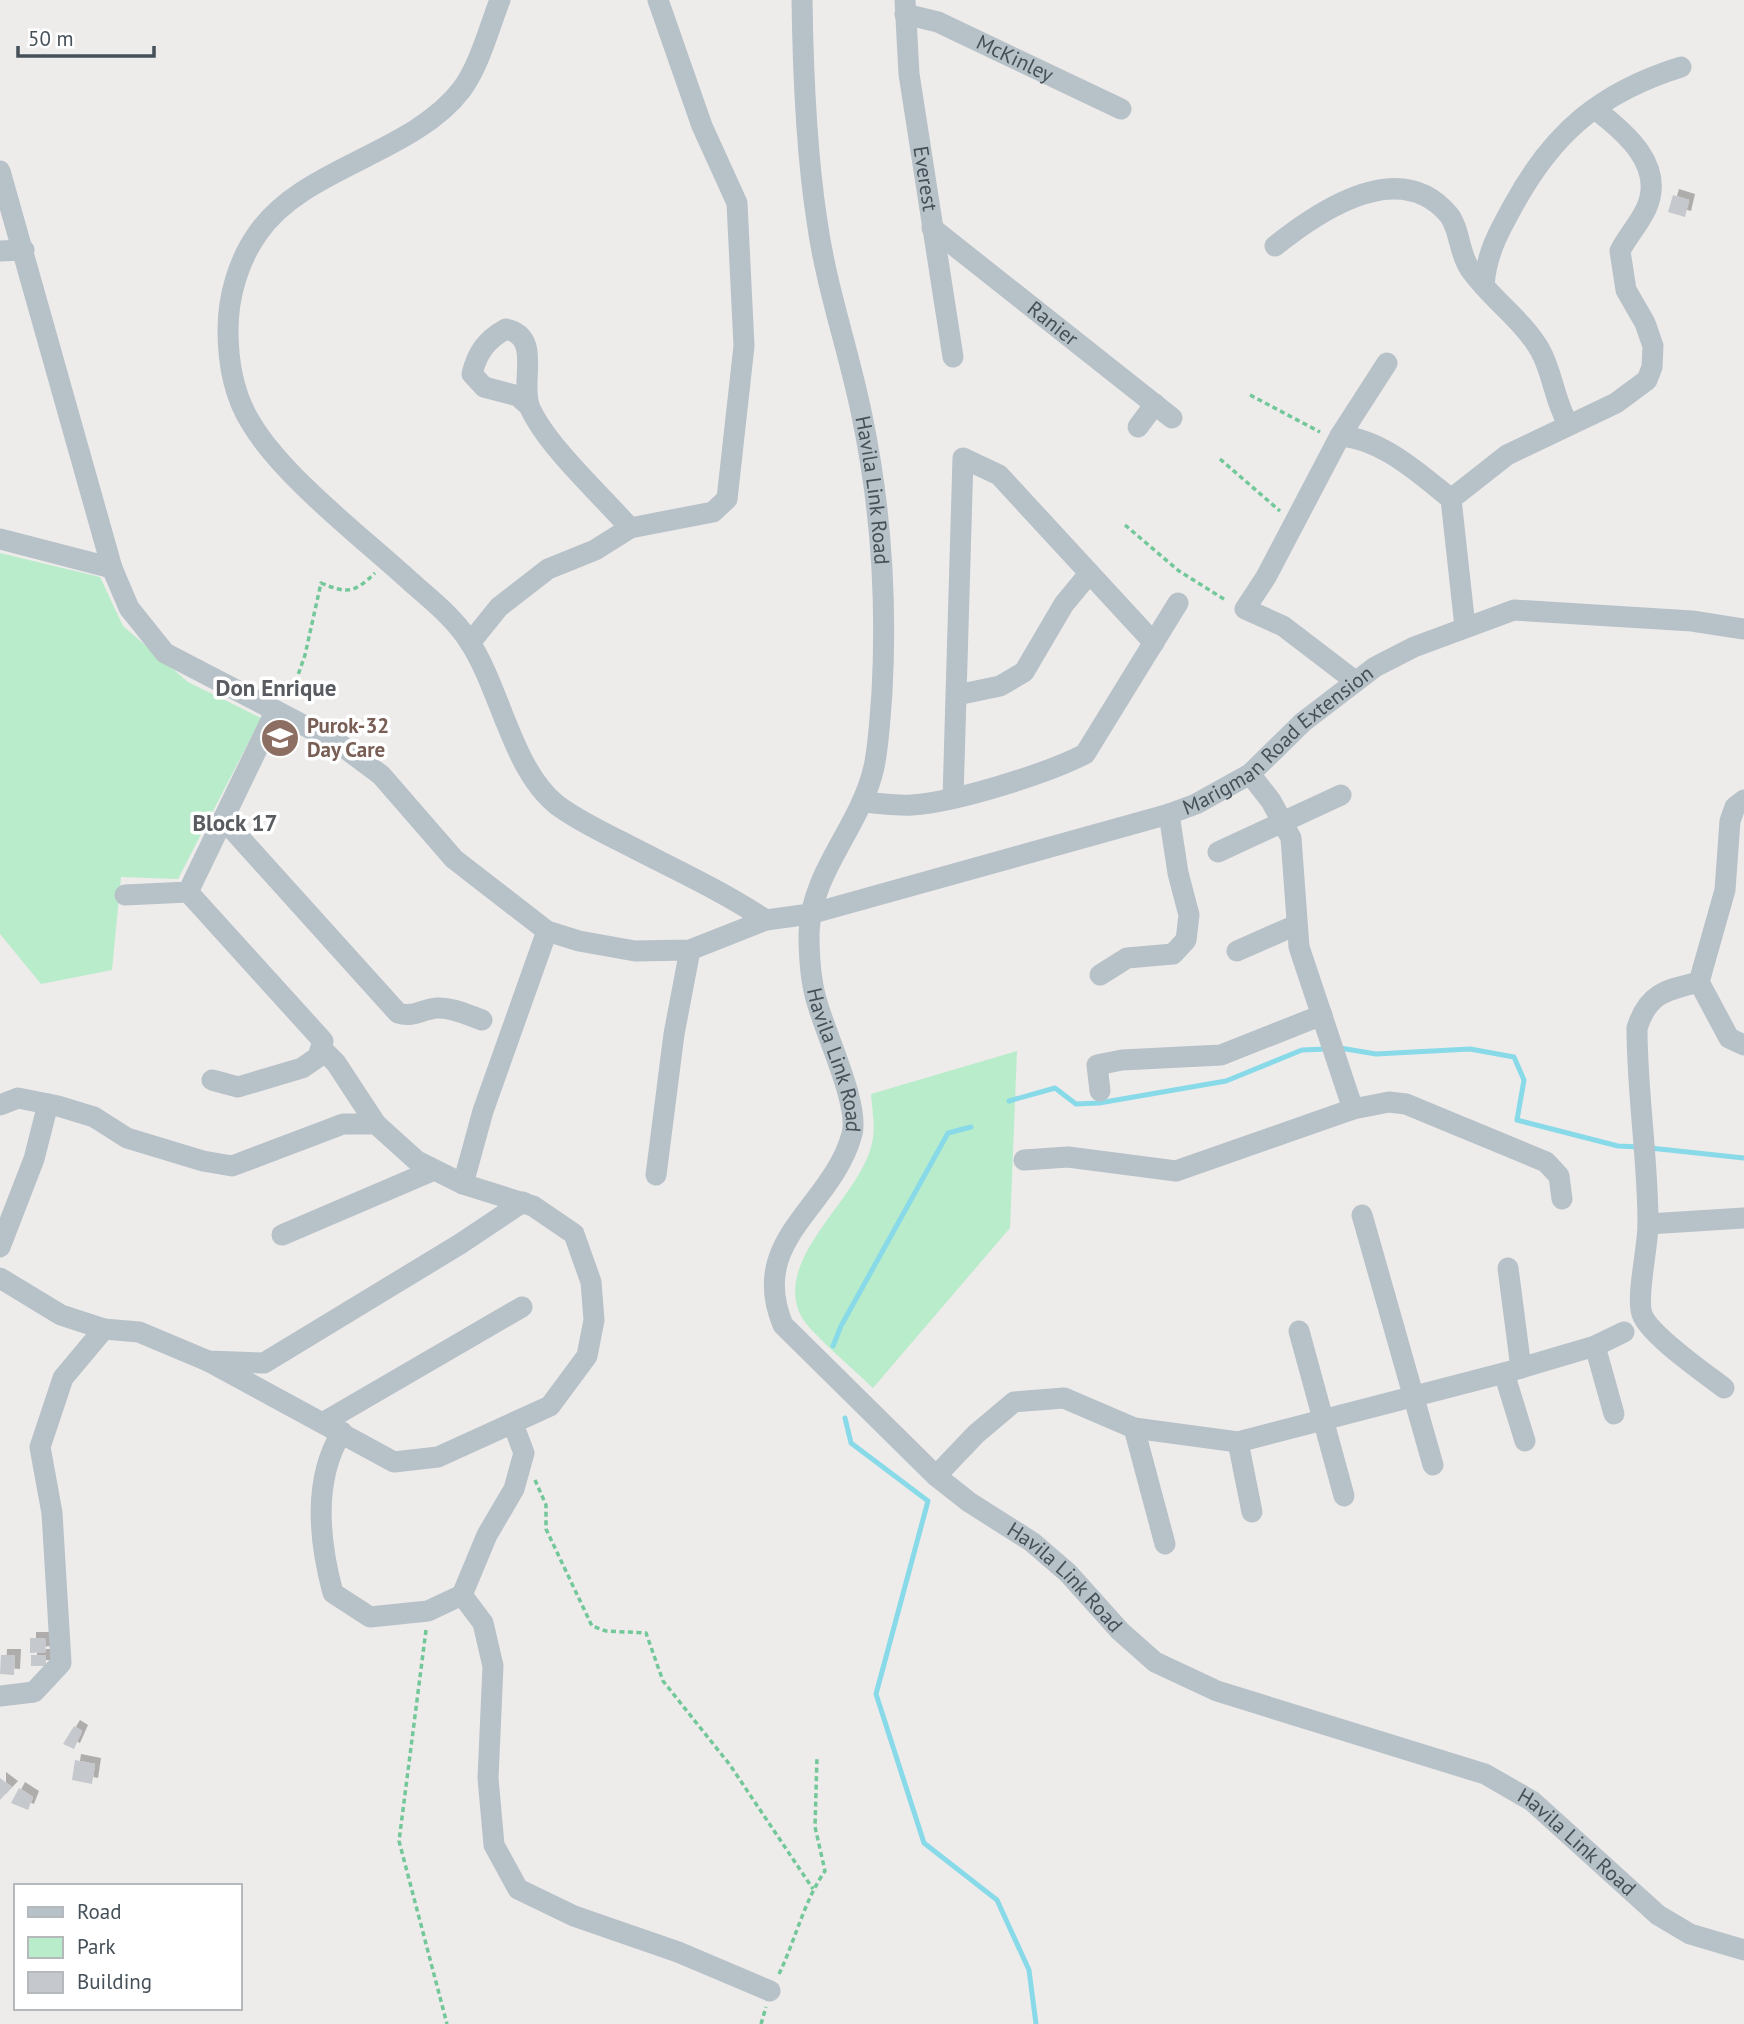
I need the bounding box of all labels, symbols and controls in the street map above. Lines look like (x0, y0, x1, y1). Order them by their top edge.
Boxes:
scale bar (18, 14, 154, 58)
text: 50 m (28, 25, 74, 52)
street label: McKinley (972, 28, 1058, 88)
street label: Everest (907, 144, 944, 213)
street label: Ranier (1022, 295, 1084, 352)
street label: Havila Link Road (849, 413, 896, 566)
street label: Marigman Road Extension (1179, 659, 1378, 821)
district label: Don Enrique (216, 673, 336, 702)
place label: Purok-32 Day Care (307, 712, 389, 763)
school or university icon: Purok-32 Day Care (259, 717, 301, 759)
district label: Block 17 (192, 808, 278, 837)
street label: Havila Link Road (801, 985, 867, 1133)
street label: Havila Link Road (1002, 1516, 1129, 1638)
street label: Havila Link Road (1513, 1782, 1642, 1902)
legend (14, 1884, 242, 2010)
text: Road (77, 1898, 121, 1925)
text: Park (77, 1933, 116, 1960)
text: Building (77, 1968, 152, 1995)

